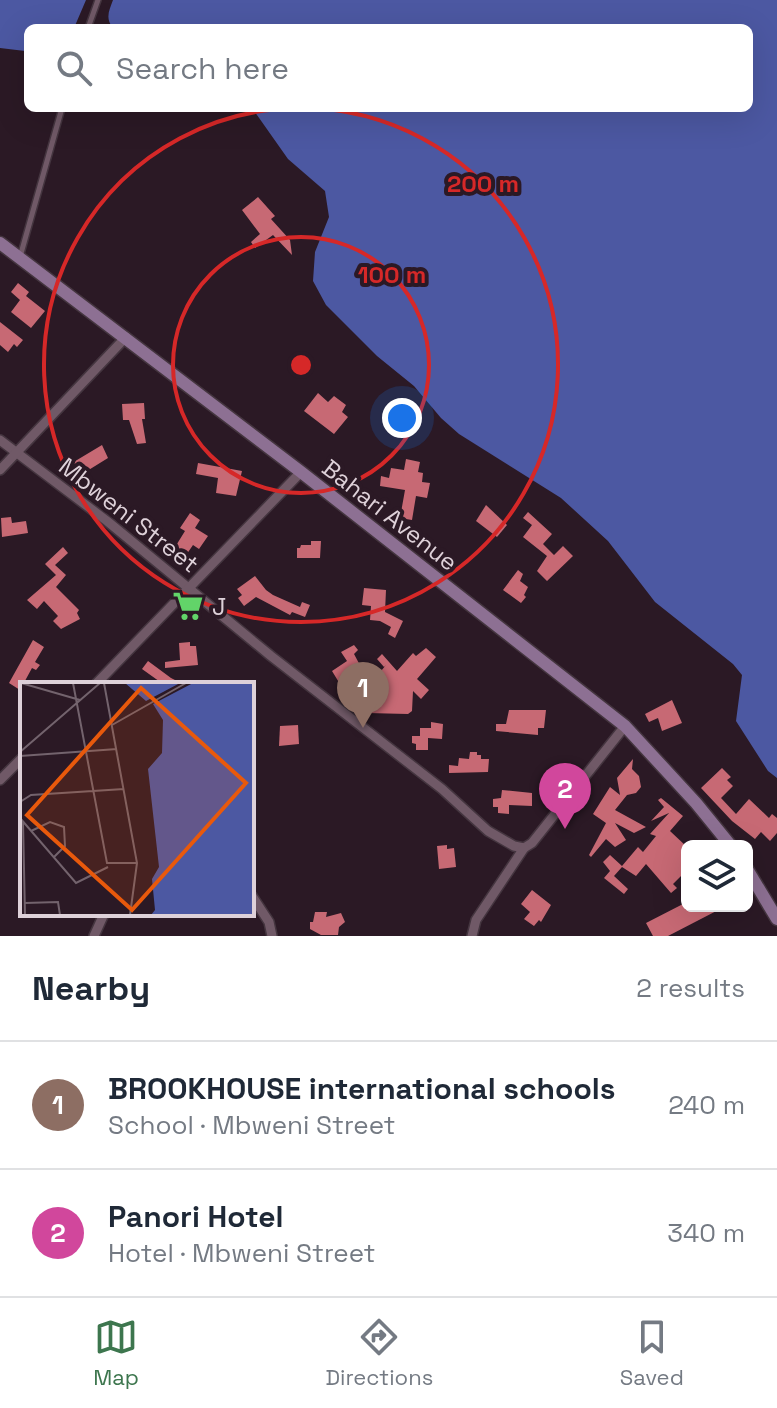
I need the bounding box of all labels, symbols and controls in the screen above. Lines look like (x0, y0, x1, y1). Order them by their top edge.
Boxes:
search box (24, 24, 753, 112)
icon: search (52, 46, 96, 90)
text: Search here (116, 49, 289, 88)
text: 200 m (447, 168, 519, 199)
text: 100 m (358, 259, 426, 290)
centre of rings (287, 351, 315, 379)
your location (382, 398, 422, 438)
street label: Mbweni Street (53, 451, 205, 579)
street label: Bahari Avenue (316, 452, 464, 578)
supermarket icon: J (171, 589, 205, 623)
place label: J (212, 591, 226, 622)
pin: 1 (337, 662, 389, 728)
inset map (20, 682, 254, 916)
pin: 2 (539, 763, 591, 829)
map controls (681, 840, 753, 912)
button: layers (681, 840, 753, 912)
text: Nearby (32, 967, 150, 1010)
text: 2 results (636, 971, 745, 1005)
text: BROOKHOUSE international schools (108, 1069, 616, 1108)
text: 1 (52, 1088, 64, 1122)
text: 240 m (668, 1088, 745, 1122)
text: School · Mbweni Street (108, 1108, 396, 1142)
text: Panori Hotel (108, 1197, 283, 1236)
text: 2 (50, 1216, 66, 1250)
text: 340 m (667, 1216, 745, 1250)
text: Hotel · Mbweni Street (108, 1236, 375, 1270)
tab: Map (93, 1315, 139, 1391)
tab: Directions (325, 1315, 433, 1391)
tab: Saved (620, 1315, 684, 1391)

